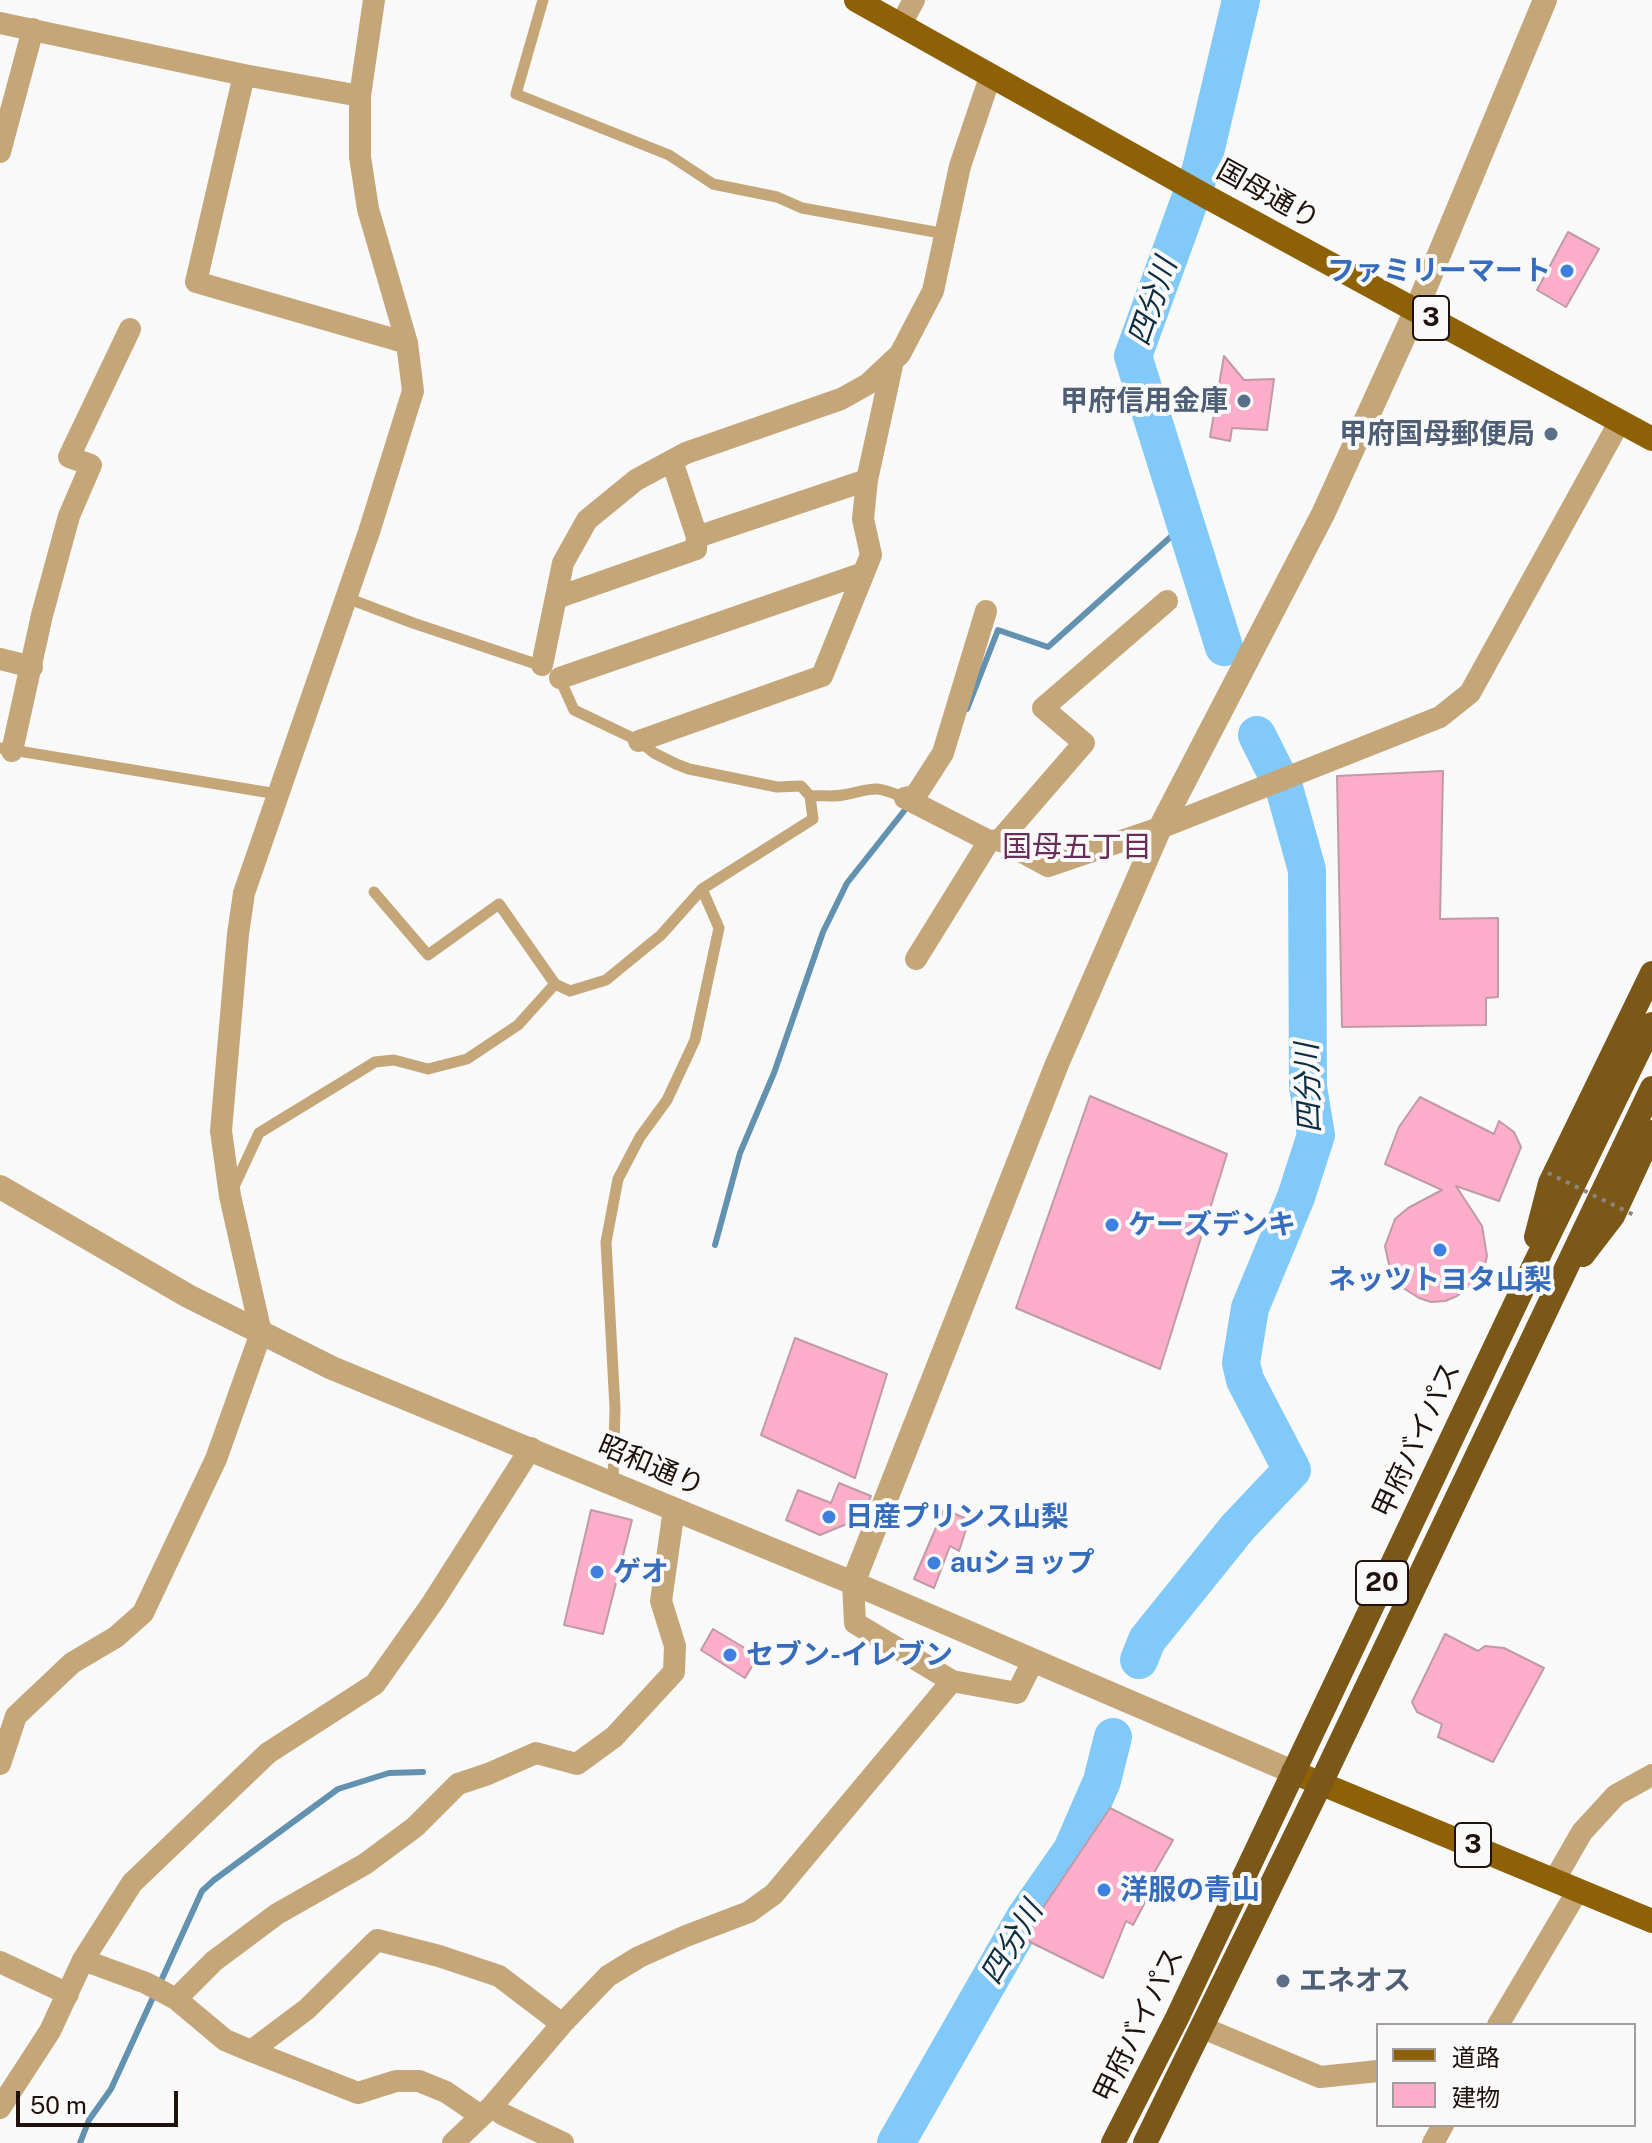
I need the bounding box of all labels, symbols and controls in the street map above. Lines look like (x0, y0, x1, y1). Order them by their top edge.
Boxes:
street label: 国母通り (1211, 153, 1325, 237)
water label: 四分川 (1121, 254, 1185, 350)
place label: ファミリーマート (1327, 254, 1551, 288)
marker: ファミリーマート (1558, 262, 1576, 280)
road number: 3 (1413, 296, 1449, 340)
place label: 甲府信用金庫 (1060, 384, 1228, 418)
marker: 甲府信用金庫 (1235, 392, 1253, 410)
place label: 甲府国母郵便局 (1339, 417, 1535, 451)
marker: 甲府国母郵便局 (1542, 425, 1560, 443)
district label: 国母五丁目 (1002, 830, 1152, 866)
water label: 四分川 (1289, 1042, 1329, 1134)
place label: ケーズデンキ (1128, 1208, 1296, 1242)
marker: ケーズデンキ (1103, 1216, 1121, 1234)
marker: ネッツトヨタ山梨 (1431, 1241, 1449, 1259)
place label: ネッツトヨタ山梨 (1328, 1263, 1552, 1297)
street label: 甲府バイパス (1366, 1357, 1468, 1523)
street label: 昭和通り (593, 1429, 709, 1503)
place label: 日産プリンス山梨 (845, 1500, 1069, 1534)
marker: 日産プリンス山梨 (820, 1508, 838, 1526)
place label: auショップ (950, 1546, 1095, 1580)
marker: auショップ (925, 1554, 943, 1572)
place label: ゲオ (613, 1555, 669, 1589)
road number: 20 (1356, 1561, 1408, 1605)
marker: ゲオ (588, 1563, 606, 1581)
place label: セブン-イレブン (746, 1638, 953, 1672)
marker: セブン-イレブン (721, 1646, 739, 1664)
road number: 3 (1455, 1823, 1491, 1867)
place label: 洋服の青山 (1120, 1873, 1260, 1907)
marker: 洋服の青山 (1095, 1881, 1113, 1899)
water label: 四分川 (973, 1895, 1051, 1991)
street label: 甲府バイパス (1087, 1942, 1191, 2108)
place label: エネオス (1299, 1964, 1411, 1998)
marker: エネオス (1274, 1972, 1292, 1990)
legend (1376, 2023, 1636, 2127)
text: 道路 (1452, 2043, 1500, 2071)
scale bar (20, 2075, 182, 2125)
text: 建物 (1452, 2083, 1500, 2111)
text: 50 m (30, 2091, 87, 2119)

